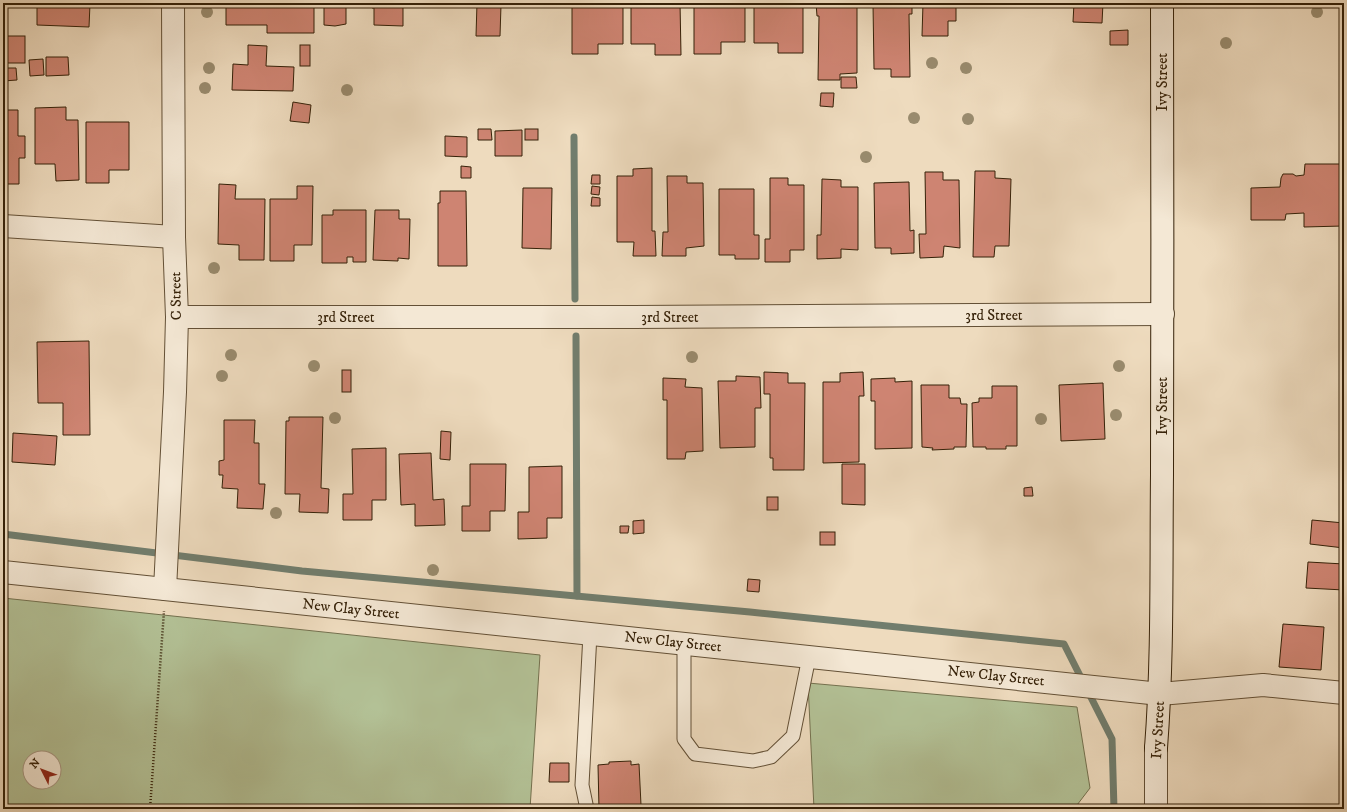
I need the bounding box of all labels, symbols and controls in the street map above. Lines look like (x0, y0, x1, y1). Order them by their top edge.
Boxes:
street label: Ivy Street (1153, 53, 1172, 111)
street label: C Street (166, 271, 186, 320)
street label: 3rd Street (965, 306, 1023, 325)
street label: 3rd Street (317, 308, 375, 327)
street label: 3rd Street (641, 308, 699, 327)
street label: Ivy Street (1153, 377, 1172, 435)
street label: New Clay Street (301, 594, 401, 624)
street label: New Clay Street (623, 627, 723, 657)
street label: New Clay Street (946, 661, 1046, 691)
street label: Ivy Street (1147, 700, 1169, 760)
north arrow (22, 750, 62, 790)
text: N (27, 756, 44, 772)

